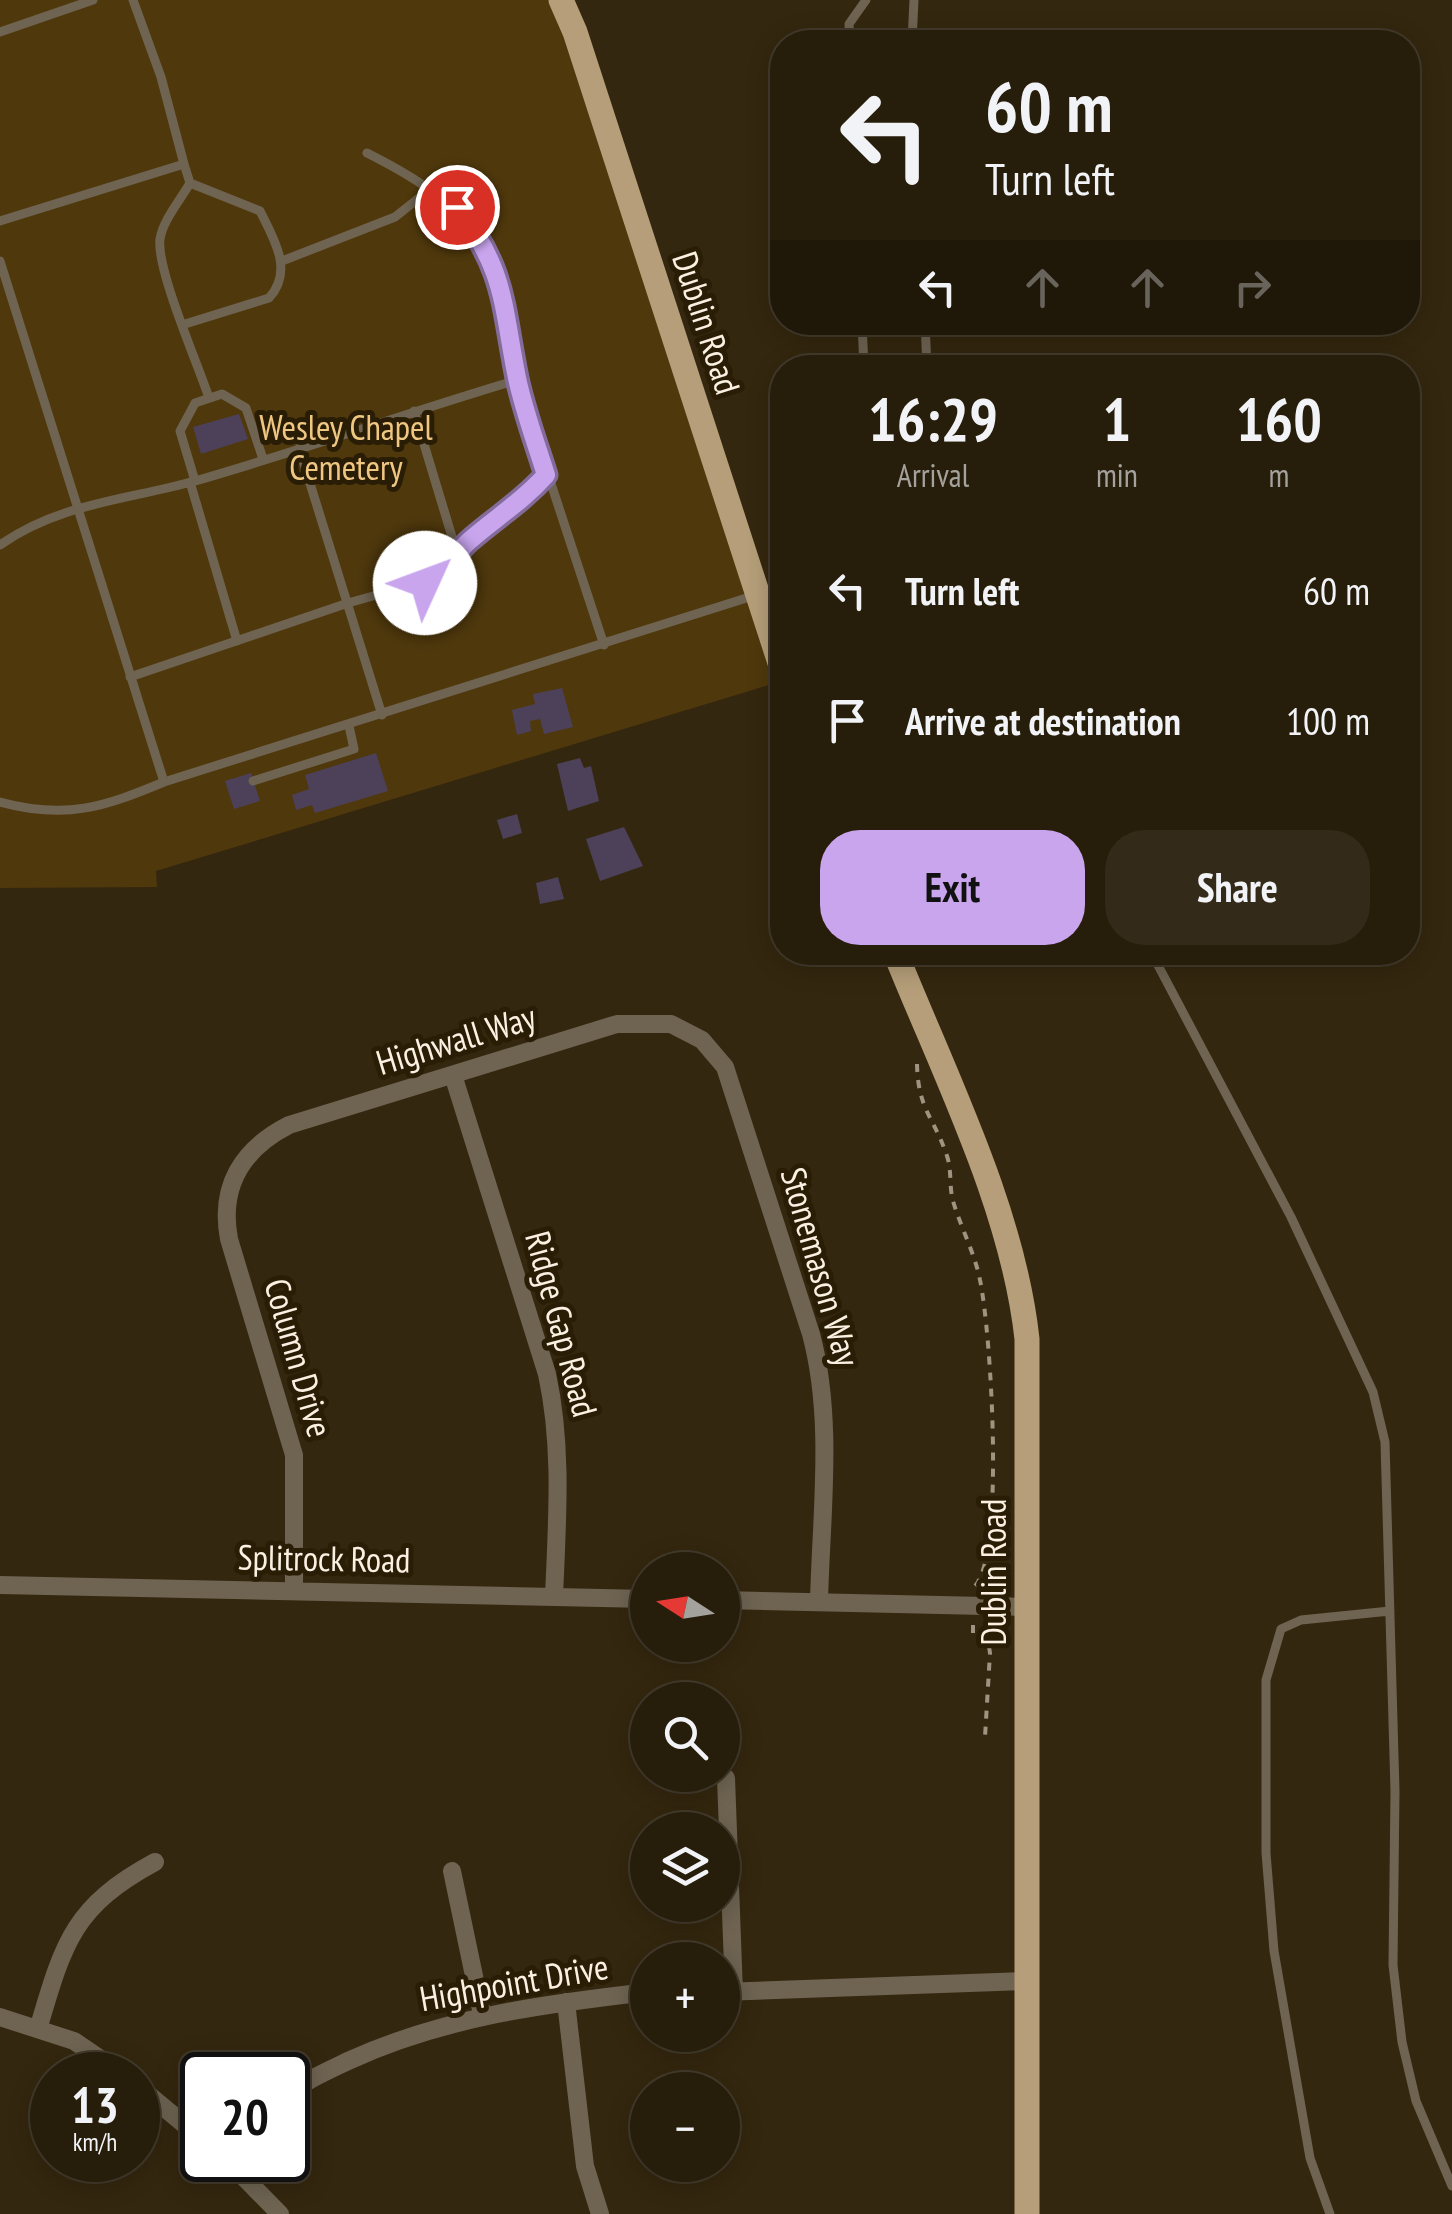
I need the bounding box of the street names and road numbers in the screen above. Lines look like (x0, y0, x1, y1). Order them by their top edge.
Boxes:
street label: Dublin Road (662, 246, 752, 400)
street label: Highwall Way (370, 993, 542, 1085)
street label: Stonemason Way (771, 1162, 872, 1372)
street label: Ridge Gap Road (515, 1226, 609, 1422)
street label: Column Drive (254, 1273, 343, 1442)
street label: Dublin Road (970, 1498, 1016, 1646)
street label: Splitrock Road (237, 1533, 411, 1583)
street label: Highpoint Drive (416, 1943, 612, 2021)

